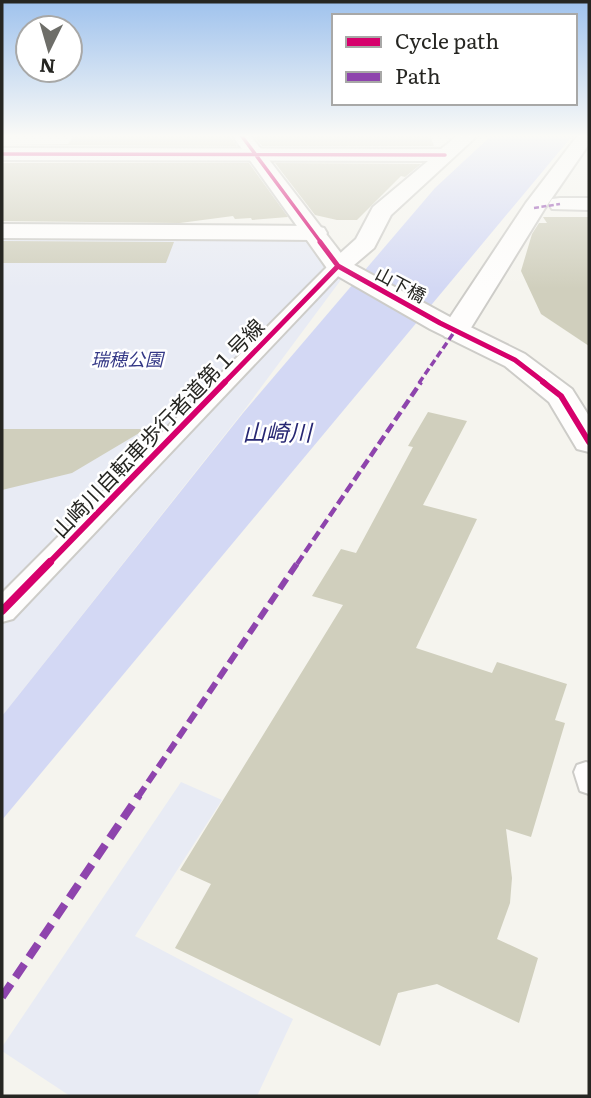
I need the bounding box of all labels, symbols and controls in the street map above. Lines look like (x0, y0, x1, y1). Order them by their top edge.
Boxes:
north arrow (14, 14, 84, 84)
legend (332, 14, 577, 105)
text: Cycle path (395, 24, 499, 55)
text: N (38, 52, 57, 82)
text: Path (395, 59, 441, 90)
street label: 山下橋 (371, 259, 431, 309)
street label: 山崎川自転車歩行者道第１号線 (44, 310, 270, 544)
park label: 瑞穂公園 (91, 345, 166, 372)
water label: 山崎川 (243, 414, 315, 448)

